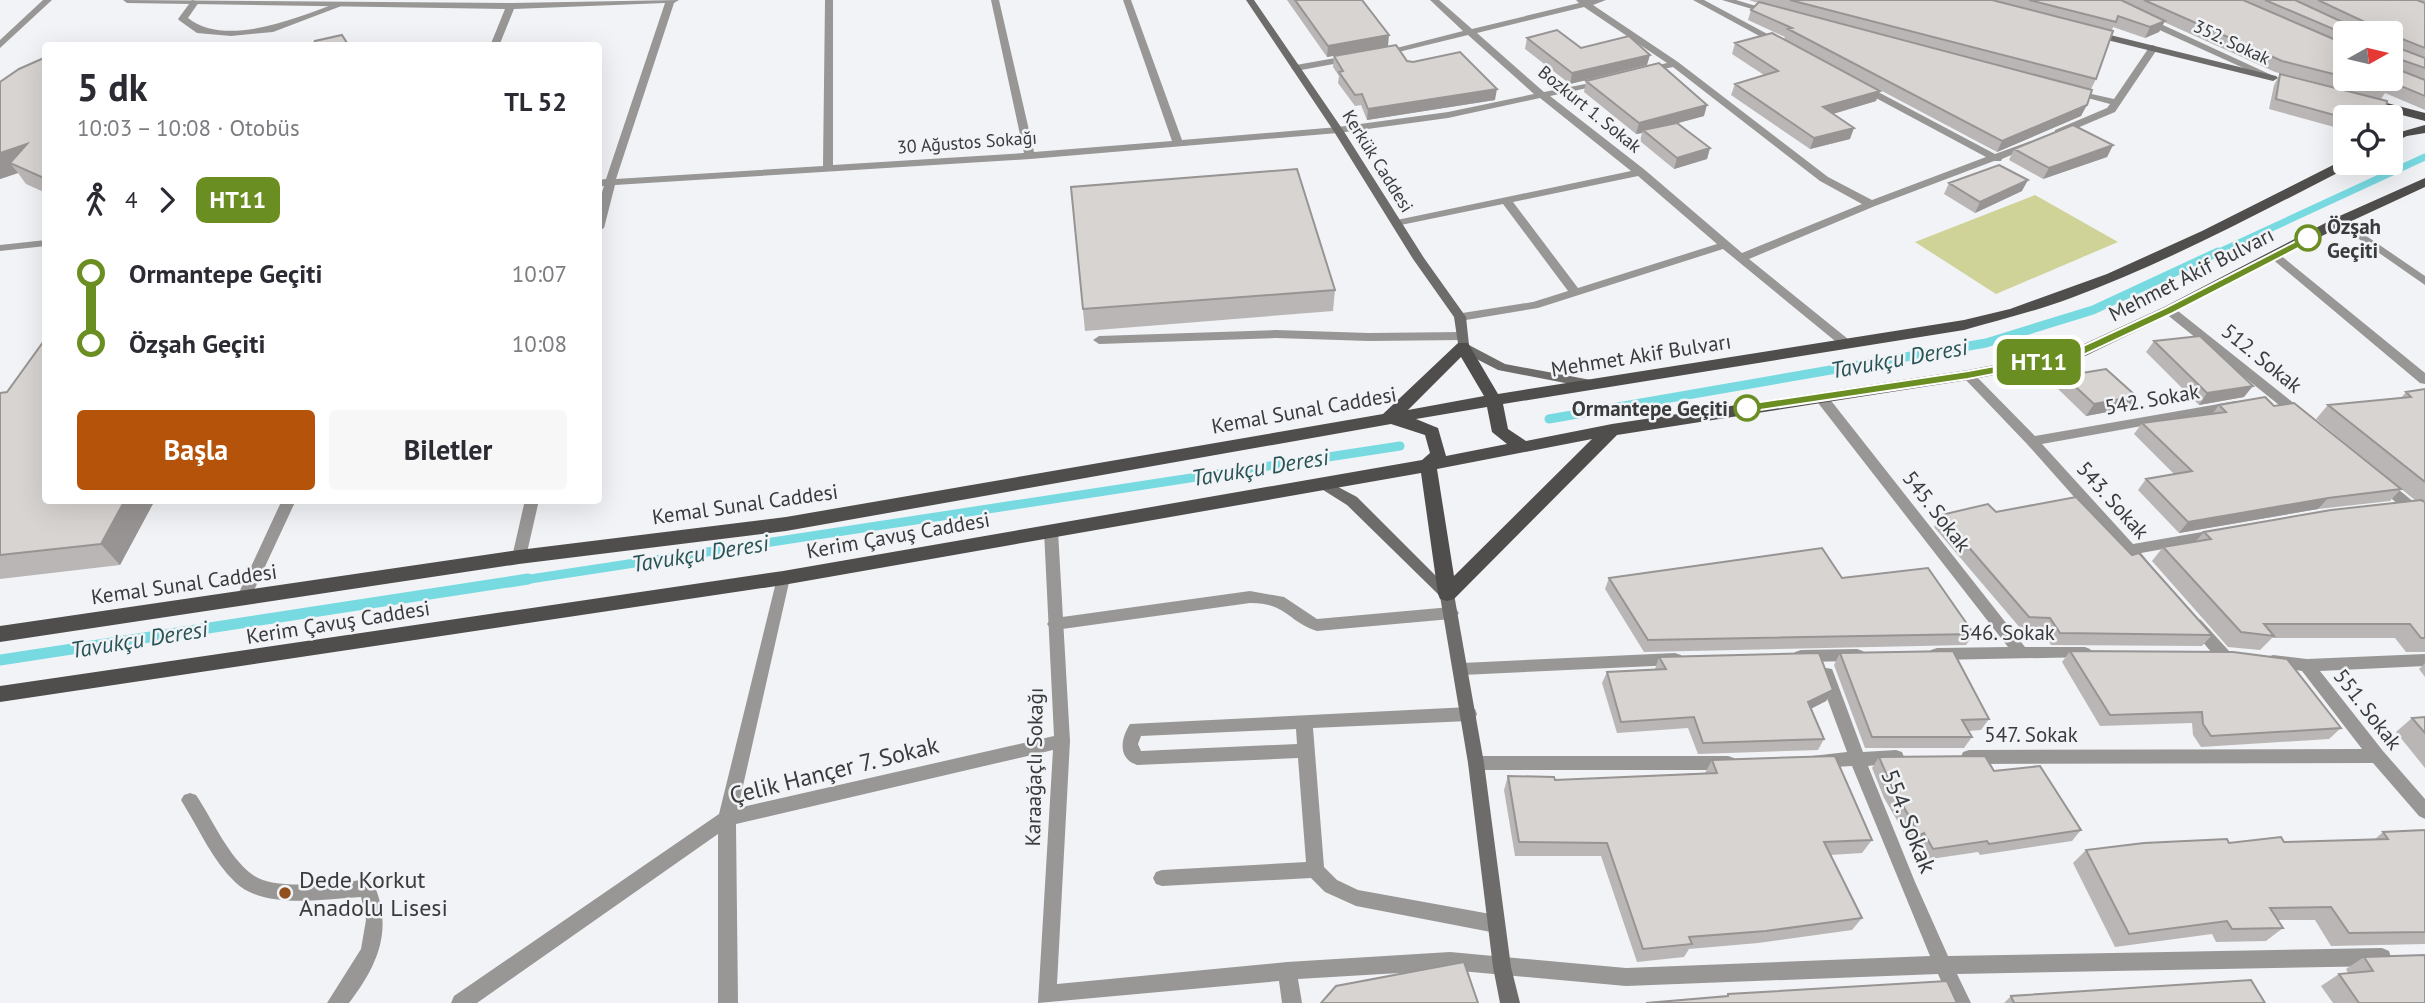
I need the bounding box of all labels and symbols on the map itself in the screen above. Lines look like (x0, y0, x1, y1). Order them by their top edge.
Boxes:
street label: 352. Sokak (2190, 14, 2274, 70)
north arrow (2333, 21, 2403, 91)
street label: Bozkurt 1. Sokak (1534, 60, 1647, 158)
street label: Kerkük Caddesi (1337, 106, 1419, 216)
street label: 30 Ağustos Sokağı (896, 126, 1038, 158)
place label: Özşah Geçiti (2327, 213, 2381, 264)
street label: Mehmet Akif Bulvarı (2104, 221, 2278, 327)
marker: Özşah Geçiti (2295, 225, 2321, 251)
street label: 512. Sokak (2216, 317, 2308, 399)
street label: Mehmet Akif Bulvarı (1549, 327, 1733, 383)
water label: Tavukçu Deresi (1828, 332, 1971, 384)
line badge: HT11 (1990, 339, 2088, 385)
street label: 542. Sokak (2103, 377, 2201, 421)
street label: Kemal Sunal Caddesi (1209, 380, 1399, 440)
place label: Ormantepe Geçiti (1572, 395, 1728, 422)
marker: Ormantepe Geçiti (1734, 395, 1760, 421)
water label: Tavukçu Deresi (1189, 442, 1332, 492)
street label: 543. Sokak (2071, 455, 2155, 545)
street label: 545. Sokak (1897, 465, 1977, 557)
street label: Kemal Sunal Caddesi (650, 478, 840, 530)
street label: Kerim Çavuş Caddesi (804, 506, 992, 564)
water label: Tavukçu Deresi (629, 528, 772, 578)
street label: Kemal Sunal Caddesi (89, 558, 279, 610)
street label: Kerim Çavuş Caddesi (244, 594, 432, 650)
water label: Tavukçu Deresi (68, 614, 211, 664)
street label: 546. Sokak (1959, 619, 2055, 646)
street label: 551. Sokak (2328, 663, 2408, 755)
street label: Karaağaçlı Sokağı (1019, 687, 1049, 847)
street label: 547. Sokak (1984, 721, 2078, 748)
street label: Çelik Hançer 7. Sokak (726, 729, 942, 811)
street label: 554. Sokak (1874, 764, 1944, 878)
place label: Dede Korkut Anadolu Lisesi (299, 864, 448, 923)
marker: Dede Korkut Anadolu Lisesi (277, 885, 293, 901)

